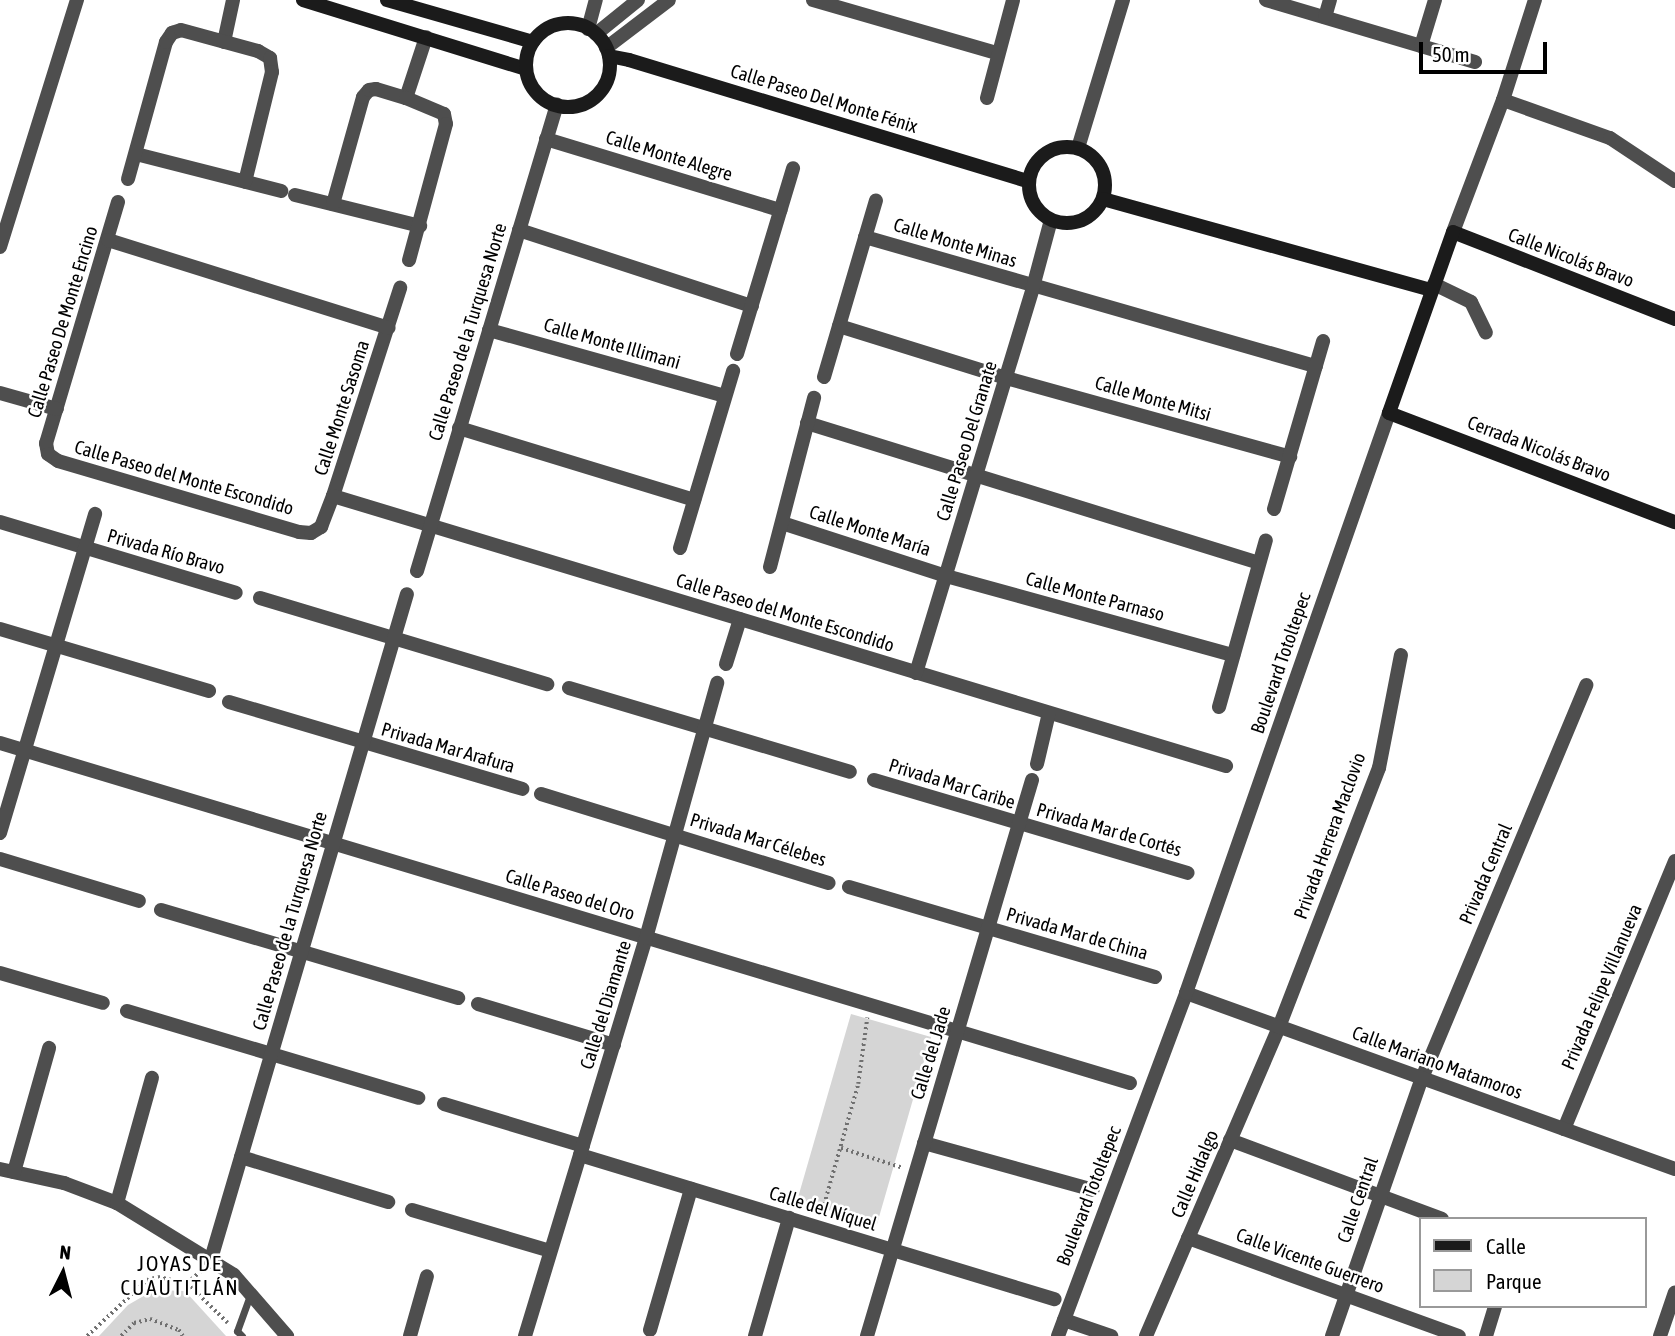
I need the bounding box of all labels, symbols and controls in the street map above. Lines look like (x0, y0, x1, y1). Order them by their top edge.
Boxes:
scale bar (1423, 28, 1551, 72)
text: 50 m (1432, 42, 1470, 66)
street label: Calle Paseo Del Monte Fénix (728, 60, 920, 138)
street label: Calle Monte Alegre (603, 126, 735, 186)
street label: Calle Monte Minas (891, 213, 1019, 273)
street label: Calle Paseo de la Turquesa Norte (424, 220, 512, 444)
street label: Calle Paseo De Monte Encino (23, 223, 103, 421)
street label: Calle Nicolás Bravo (1505, 224, 1637, 292)
street label: Calle Monte Illimani (541, 314, 683, 374)
street label: Calle Monte Sasoma (309, 338, 375, 478)
street label: Calle Paseo Del Granate (932, 358, 1002, 524)
street label: Calle Monte Mitsi (1092, 372, 1214, 426)
street label: Cerrada Nicolás Bravo (1464, 411, 1614, 487)
street label: Calle Paseo del Monte Escondido (72, 436, 296, 520)
street label: Calle Monte María (806, 501, 934, 561)
street label: Privada Río Bravo (105, 524, 227, 580)
street label: Calle Monte Parnaso (1023, 567, 1167, 627)
street label: Calle Paseo del Monte Escondido (673, 569, 897, 657)
street label: Boulevard Totoltepec (1246, 589, 1316, 737)
street label: Privada Mar Arafura (379, 718, 517, 778)
street label: Privada Herrera Maclovio (1289, 750, 1371, 922)
street label: Privada Mar Caribe (886, 754, 1018, 814)
street label: Privada Mar de Cortés (1034, 798, 1184, 862)
street label: Privada Mar Célebes (687, 808, 829, 872)
street label: Calle Paseo de la Turquesa Norte (248, 809, 332, 1033)
street label: Privada Central (1455, 820, 1517, 928)
street label: Calle Paseo del Oro (503, 865, 637, 925)
street label: Privada Felipe Villanueva (1557, 901, 1647, 1073)
street label: Privada Mar de China (1003, 903, 1151, 965)
street label: Calle del Diamante (576, 938, 636, 1072)
street label: Calle del Jade (906, 1004, 956, 1102)
street label: Calle Mariano Matamoros (1349, 1022, 1525, 1104)
street label: Boulevard Totoltepec (1052, 1123, 1126, 1269)
street label: Calle Hidalgo (1166, 1127, 1224, 1221)
street label: Calle Central (1333, 1154, 1383, 1246)
street label: Calle del Níquel (767, 1182, 879, 1236)
legend (1420, 1217, 1647, 1308)
street label: Calle Vicente Guerrero (1233, 1224, 1387, 1298)
text: Calle (1486, 1234, 1526, 1258)
north arrow (28, 1238, 98, 1308)
text: N (58, 1241, 72, 1264)
district label: JOYAS DE CUAUTITLÁN (122, 1250, 238, 1300)
text: Parque (1486, 1269, 1541, 1293)

